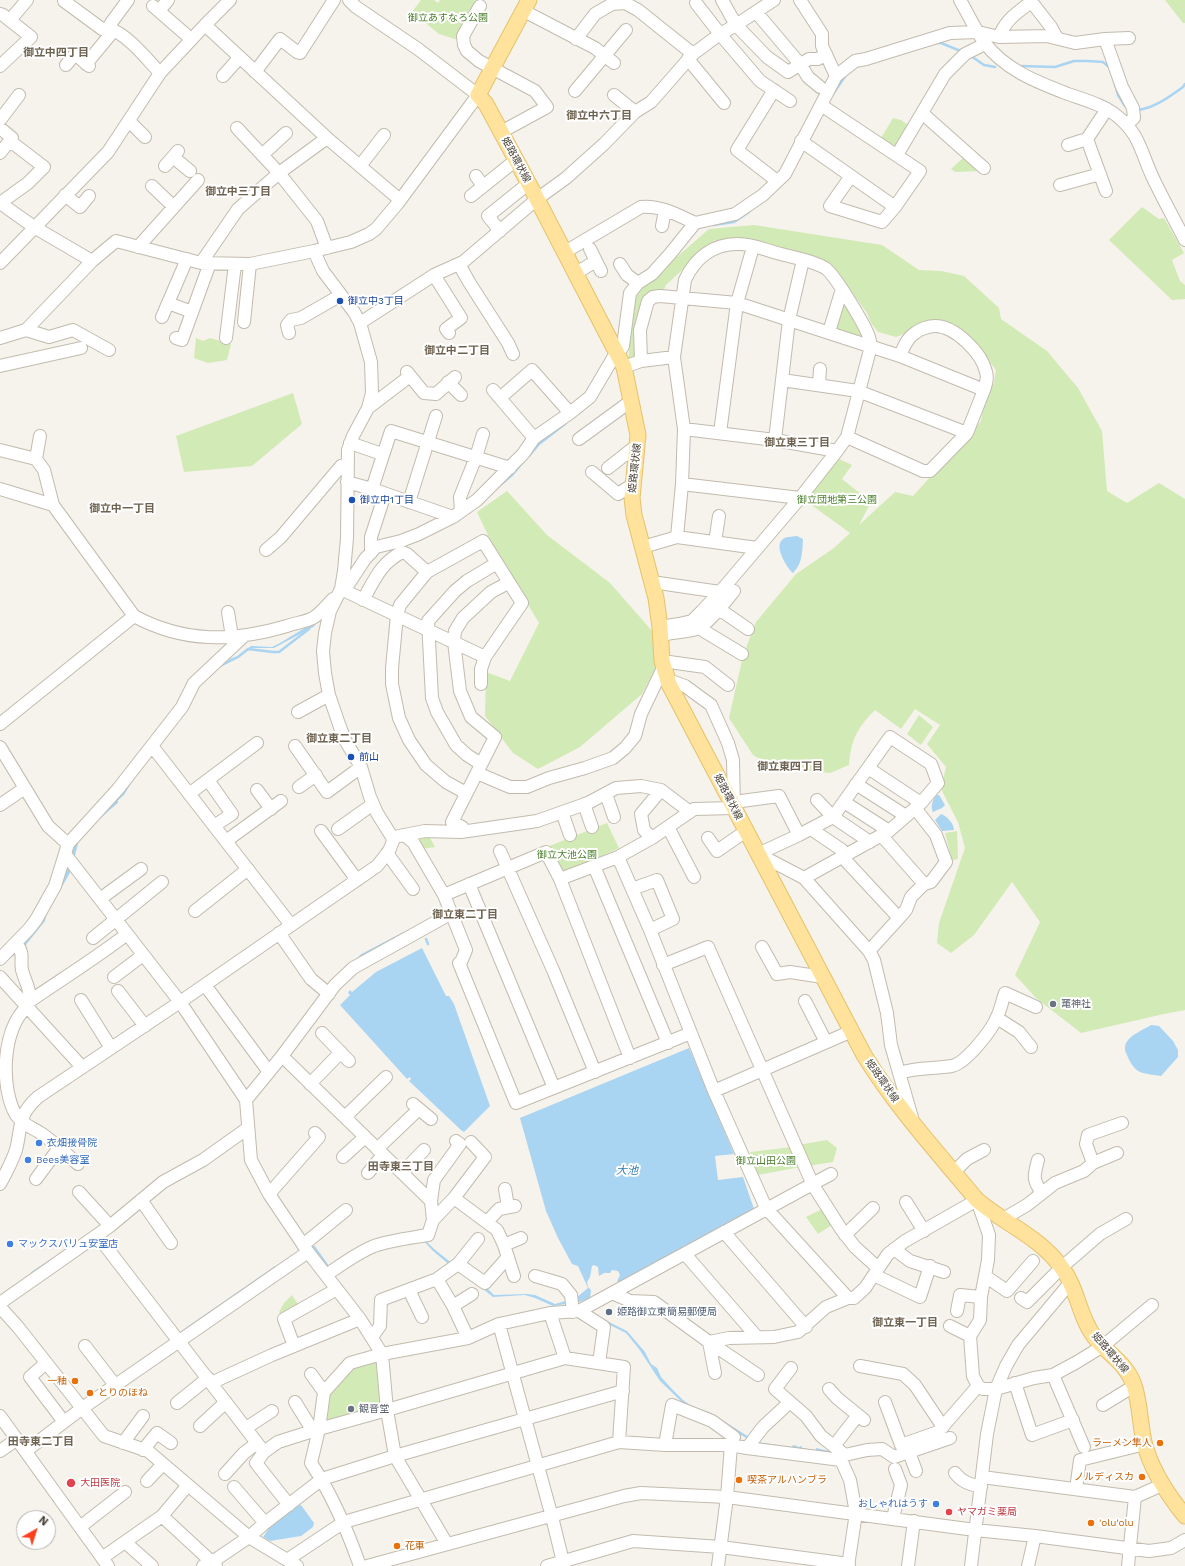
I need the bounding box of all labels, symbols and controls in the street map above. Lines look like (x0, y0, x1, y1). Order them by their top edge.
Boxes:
park label: 御立あすなろ公園 (408, 12, 488, 24)
district label: 御立中四丁目 (23, 46, 89, 60)
district label: 御立中六丁目 (566, 109, 632, 123)
street label: 姫路環状線 (499, 135, 533, 185)
district label: 御立中三丁目 (205, 185, 271, 199)
place label: 御立中3丁目 (348, 295, 404, 307)
marker: 御立中3丁目 (335, 296, 345, 306)
district label: 御立中二丁目 (424, 344, 490, 358)
district label: 御立東三丁目 (764, 436, 830, 450)
street label: 姫路環状線 (626, 443, 644, 493)
place label: 御立中1丁目 (360, 494, 414, 506)
park label: 御立団地第三公園 (797, 494, 877, 506)
marker: 御立中1丁目 (347, 495, 357, 505)
district label: 御立中一丁目 (89, 502, 155, 516)
district label: 御立東二丁目 (306, 732, 372, 746)
place label: 前山 (359, 751, 379, 763)
marker: 前山 (346, 752, 356, 762)
district label: 御立東四丁目 (757, 760, 823, 774)
street label: 姫路環状線 (711, 772, 745, 822)
park label: 御立大池公園 (537, 849, 597, 861)
district label: 御立東二丁目 (432, 908, 498, 922)
place label: 竃神社 (1061, 998, 1091, 1010)
marker: 竃神社 (1048, 999, 1058, 1009)
street label: 姫路環状線 (863, 1057, 901, 1105)
place label: 衣畑接骨院 (47, 1137, 97, 1149)
marker: 衣畑接骨院 (34, 1138, 44, 1148)
place label: Bees美容室 (36, 1154, 89, 1166)
marker: Bees美容室 (23, 1155, 33, 1165)
park label: 御立山田公園 (736, 1155, 796, 1167)
district label: 田寺東三丁目 (368, 1160, 434, 1174)
water label: 大池 (616, 1164, 638, 1178)
place label: マックスバリュ安室店 (18, 1238, 118, 1250)
marker: マックスバリュ安室店 (5, 1239, 15, 1249)
place label: 姫路御立東簡易郵便局 (617, 1306, 717, 1318)
marker: 姫路御立東簡易郵便局 (604, 1307, 614, 1317)
district label: 御立東一丁目 (872, 1316, 938, 1330)
street label: 姫路環状線 (1089, 1330, 1131, 1376)
place label: 一釉 (47, 1375, 67, 1387)
marker: 一釉 (70, 1376, 80, 1386)
place label: とりのほね (98, 1387, 148, 1399)
marker: とりのほね (85, 1388, 95, 1398)
place label: 観音堂 (359, 1403, 389, 1415)
marker: 観音堂 (346, 1404, 356, 1414)
district label: 田寺東二丁目 (8, 1435, 74, 1449)
place label: ラーメン隼人 (1092, 1437, 1152, 1449)
marker: ラーメン隼人 (1155, 1438, 1165, 1448)
place label: ノルディスカ (1074, 1471, 1134, 1483)
marker: ノルディスカ (1137, 1472, 1147, 1482)
place label: 喫茶アルハンブラ (747, 1474, 827, 1486)
marker: 喫茶アルハンブラ (734, 1475, 744, 1485)
marker: 大田医院 (65, 1477, 77, 1489)
place label: 大田医院 (80, 1477, 120, 1489)
place label: おしゃれはうす (858, 1498, 928, 1510)
marker: おしゃれはうす (931, 1499, 941, 1509)
place label: ヤマガミ薬局 (957, 1506, 1017, 1518)
marker: ヤマガミ薬局 (944, 1507, 954, 1517)
north arrow (16, 1510, 56, 1550)
text: N (36, 1513, 50, 1529)
place label: 'olu'olu (1099, 1517, 1134, 1529)
marker: 'olu'olu (1086, 1518, 1096, 1528)
place label: 花車 (405, 1540, 425, 1552)
marker: 花車 (392, 1541, 402, 1551)

